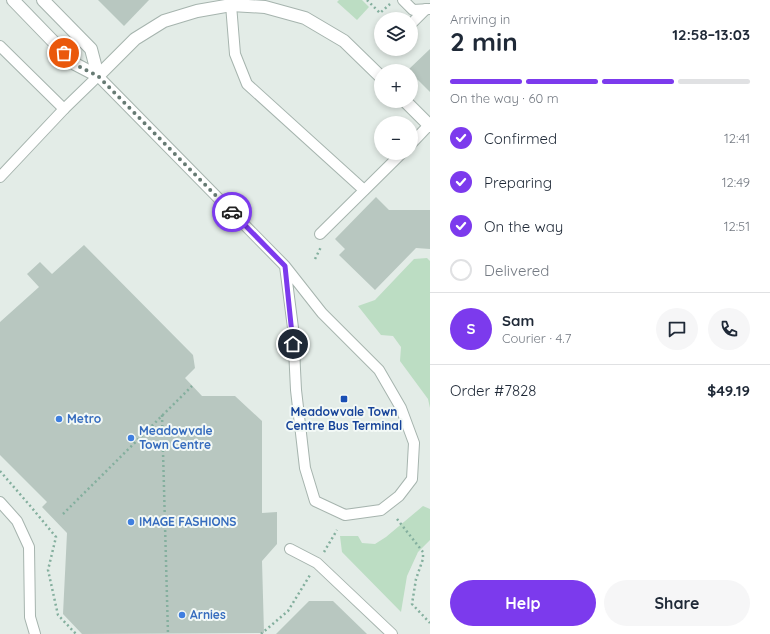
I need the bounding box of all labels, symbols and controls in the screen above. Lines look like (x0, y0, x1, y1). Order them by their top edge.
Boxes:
text: Arriving in (450, 11, 510, 27)
map controls (374, 12, 418, 160)
button: layers (374, 12, 418, 56)
text: 2 min (450, 25, 518, 58)
text: 12:58–13:03 (672, 25, 750, 44)
pin (47, 36, 81, 70)
icon: bag (53, 42, 75, 64)
button: + (374, 64, 418, 108)
text: On the way · 60 m (450, 90, 559, 106)
button: − (374, 116, 418, 160)
icon: check (450, 127, 472, 149)
text: Confirmed (484, 129, 557, 148)
text: 12:41 (724, 130, 750, 146)
icon: check (450, 171, 472, 193)
text: Preparing (484, 173, 552, 192)
text: 12:49 (722, 174, 750, 190)
courier (212, 192, 252, 232)
icon: car (221, 201, 243, 223)
icon: check (450, 215, 472, 237)
text: On the way (484, 217, 563, 236)
text: 12:51 (724, 218, 750, 234)
text: Delivered (484, 261, 549, 280)
button: chat (656, 308, 698, 350)
button: phone (708, 308, 750, 350)
text: Sam (502, 311, 534, 330)
text: S (467, 319, 475, 338)
pin (276, 327, 310, 361)
text: Courier · 4.7 (502, 330, 571, 346)
icon: home (282, 333, 304, 355)
text: Order #7828 (450, 381, 536, 400)
text: $49.19 (707, 381, 750, 400)
marker: Meadowvale Town Centre Bus Terminal (339, 394, 349, 404)
place label: Meadowvale Town Centre Bus Terminal (286, 404, 402, 433)
place label: Metro (67, 411, 102, 426)
marker: Metro (54, 414, 64, 424)
place label: Meadowvale Town Centre (139, 423, 213, 452)
marker: Meadowvale Town Centre (126, 433, 136, 443)
place label: IMAGE FASHIONS (139, 514, 237, 529)
marker: IMAGE FASHIONS (126, 517, 136, 527)
button: Help (450, 580, 596, 626)
button: Share (604, 580, 750, 626)
place label: Arnies (190, 607, 226, 622)
marker: Arnies (177, 610, 187, 620)

